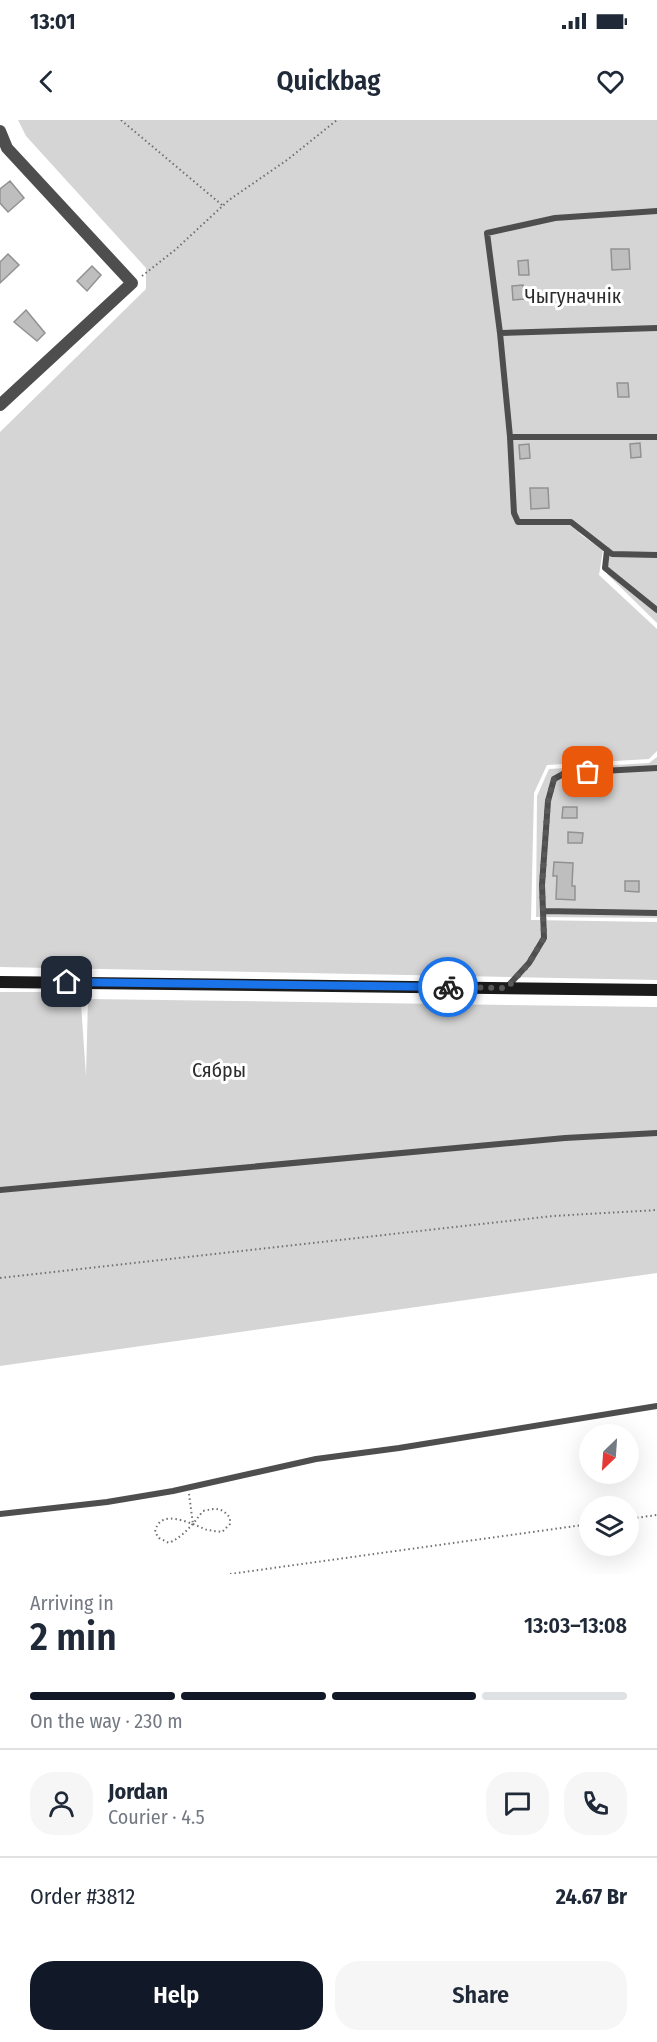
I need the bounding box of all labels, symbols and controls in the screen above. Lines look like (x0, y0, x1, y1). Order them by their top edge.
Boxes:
text: 13:01 (30, 8, 76, 35)
icon: back (30, 65, 63, 98)
text: Quickbag (277, 65, 380, 97)
icon: heart (594, 65, 627, 98)
park label: Чыгуначнік (525, 284, 622, 308)
pin (562, 746, 613, 797)
icon: bag (571, 755, 604, 788)
pin (41, 956, 92, 1007)
courier (418, 957, 478, 1017)
icon: home (50, 965, 83, 998)
icon: bike (432, 971, 465, 1004)
park label: Сябры (192, 1058, 246, 1082)
north arrow (579, 1424, 639, 1484)
map controls (579, 1424, 639, 1556)
button: layers (579, 1496, 639, 1556)
text: Arriving in (30, 1591, 114, 1615)
text: 13:03–13:08 (524, 1612, 627, 1639)
text: 2 min (30, 1614, 117, 1660)
text: On the way · 230 m (30, 1709, 183, 1733)
button: person (30, 1772, 93, 1835)
button: chat (486, 1772, 549, 1835)
button: phone (564, 1772, 627, 1835)
text: Jordan (108, 1778, 168, 1805)
text: Courier · 4.5 (108, 1805, 205, 1829)
text: Order #3812 (30, 1883, 135, 1910)
text: 24.67 Br (556, 1883, 627, 1910)
button: Help (30, 1961, 323, 2030)
button: Share (335, 1961, 627, 2030)

